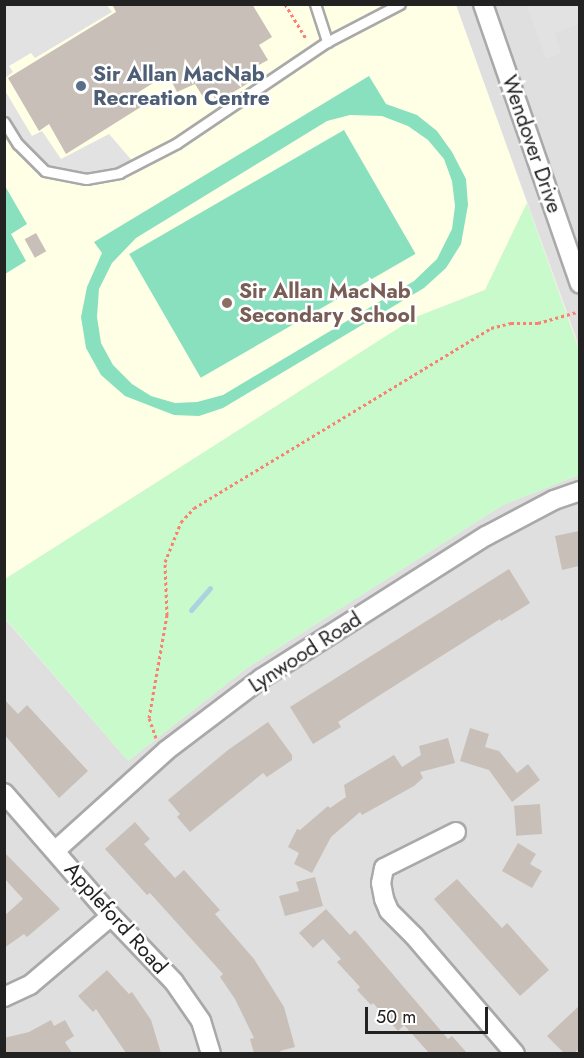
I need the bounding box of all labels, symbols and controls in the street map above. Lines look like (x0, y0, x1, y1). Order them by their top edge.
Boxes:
place label: Sir Allan MacNab Recreation Centre (93, 61, 270, 111)
street label: Wendover Drive (497, 72, 567, 216)
marker: Sir Allan MacNab Recreation Centre (74, 79, 88, 93)
place label: Sir Allan MacNab Secondary School (239, 278, 416, 328)
marker: Sir Allan MacNab Secondary School (220, 296, 234, 310)
street label: Lynwood Road (244, 606, 366, 698)
street label: Appleford Road (59, 857, 173, 979)
scale bar (368, 995, 491, 1033)
text: 50 m (376, 1004, 416, 1030)

